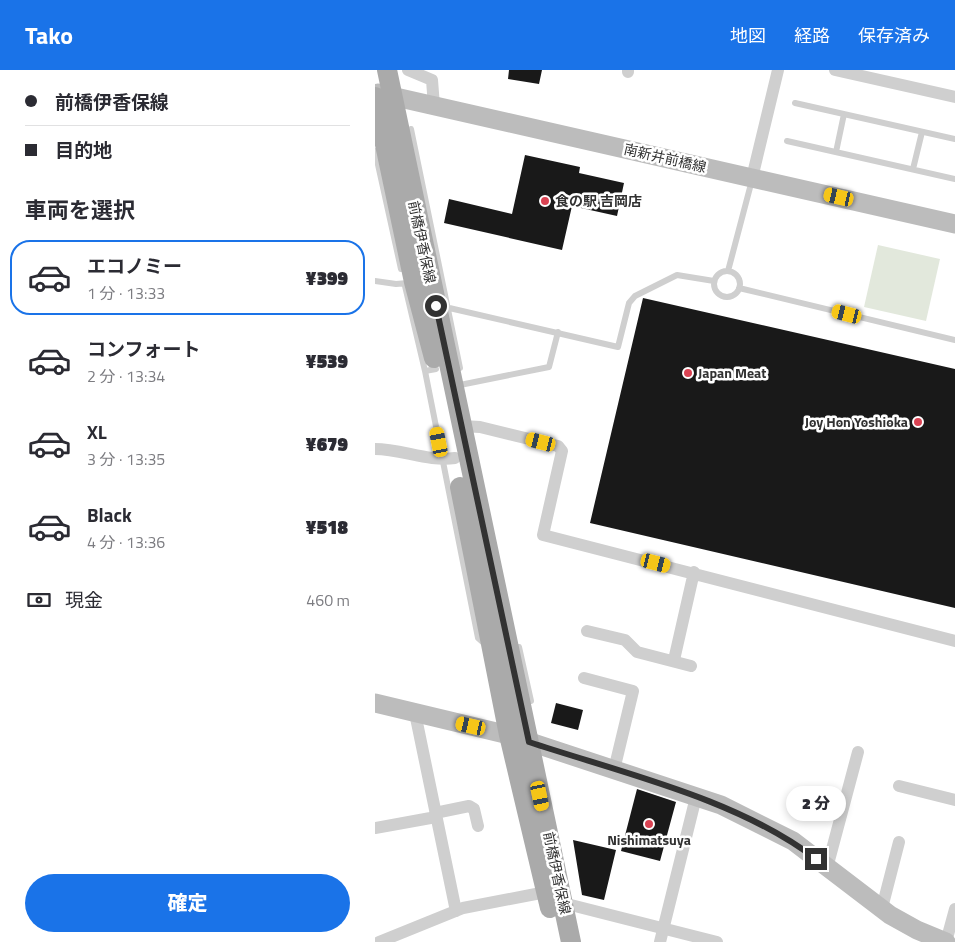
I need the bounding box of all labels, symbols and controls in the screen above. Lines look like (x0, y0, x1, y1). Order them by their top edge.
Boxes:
text: Tako (25, 17, 73, 53)
text: 地図 (730, 22, 766, 49)
text: 経路 (794, 22, 830, 49)
text: 保存済み (858, 22, 930, 49)
text: 前橋伊香保線 (55, 87, 169, 116)
text: 目的地 (55, 135, 112, 164)
street label: 南新井前橋線 (622, 138, 708, 177)
car (822, 186, 855, 208)
place label: 食の駅 吉岡店 (555, 190, 642, 211)
text: 車両を選択 (25, 193, 135, 227)
marker: 食の駅 吉岡店 (539, 195, 551, 207)
street label: 前橋伊香保線 (403, 199, 441, 285)
text: エコノミー (87, 251, 182, 280)
icon: car (27, 255, 72, 300)
text: ¥399 (306, 263, 348, 292)
text: 1 分 · 13:33 (87, 281, 165, 305)
route start (425, 295, 447, 317)
car (830, 303, 863, 325)
text: コンフォート (87, 334, 200, 363)
icon: car (27, 338, 72, 383)
text: ¥539 (306, 346, 348, 375)
place label: Japan Meat (698, 362, 766, 383)
text: 2 分 · 13:34 (87, 364, 165, 388)
marker: Japan Meat (682, 367, 694, 379)
place label: Joy Hon Yoshioka (805, 411, 908, 432)
marker: Joy Hon Yoshioka (912, 416, 924, 428)
text: XL (87, 417, 107, 446)
icon: car (27, 421, 72, 466)
car (428, 426, 449, 458)
text: ¥679 (306, 429, 348, 458)
car (524, 431, 557, 453)
text: 3 分 · 13:35 (87, 447, 165, 471)
text: Black (87, 500, 132, 529)
icon: car (27, 504, 72, 549)
text: ¥518 (306, 512, 348, 541)
text: 4 分 · 13:36 (87, 530, 165, 554)
car (639, 552, 672, 574)
text: 現金 (65, 585, 103, 614)
icon: cash (25, 586, 53, 614)
text: 460 m (306, 588, 350, 612)
car (454, 715, 487, 737)
car (529, 780, 550, 812)
callout: 2 分 (786, 786, 846, 822)
text: 2 分 (802, 791, 830, 815)
marker: Nishimatsuya (643, 818, 655, 830)
place label: Nishimatsuya (607, 829, 691, 850)
street label: 前橋伊香保線 (538, 830, 576, 916)
route end (805, 848, 827, 870)
button: 確定 (25, 874, 350, 932)

